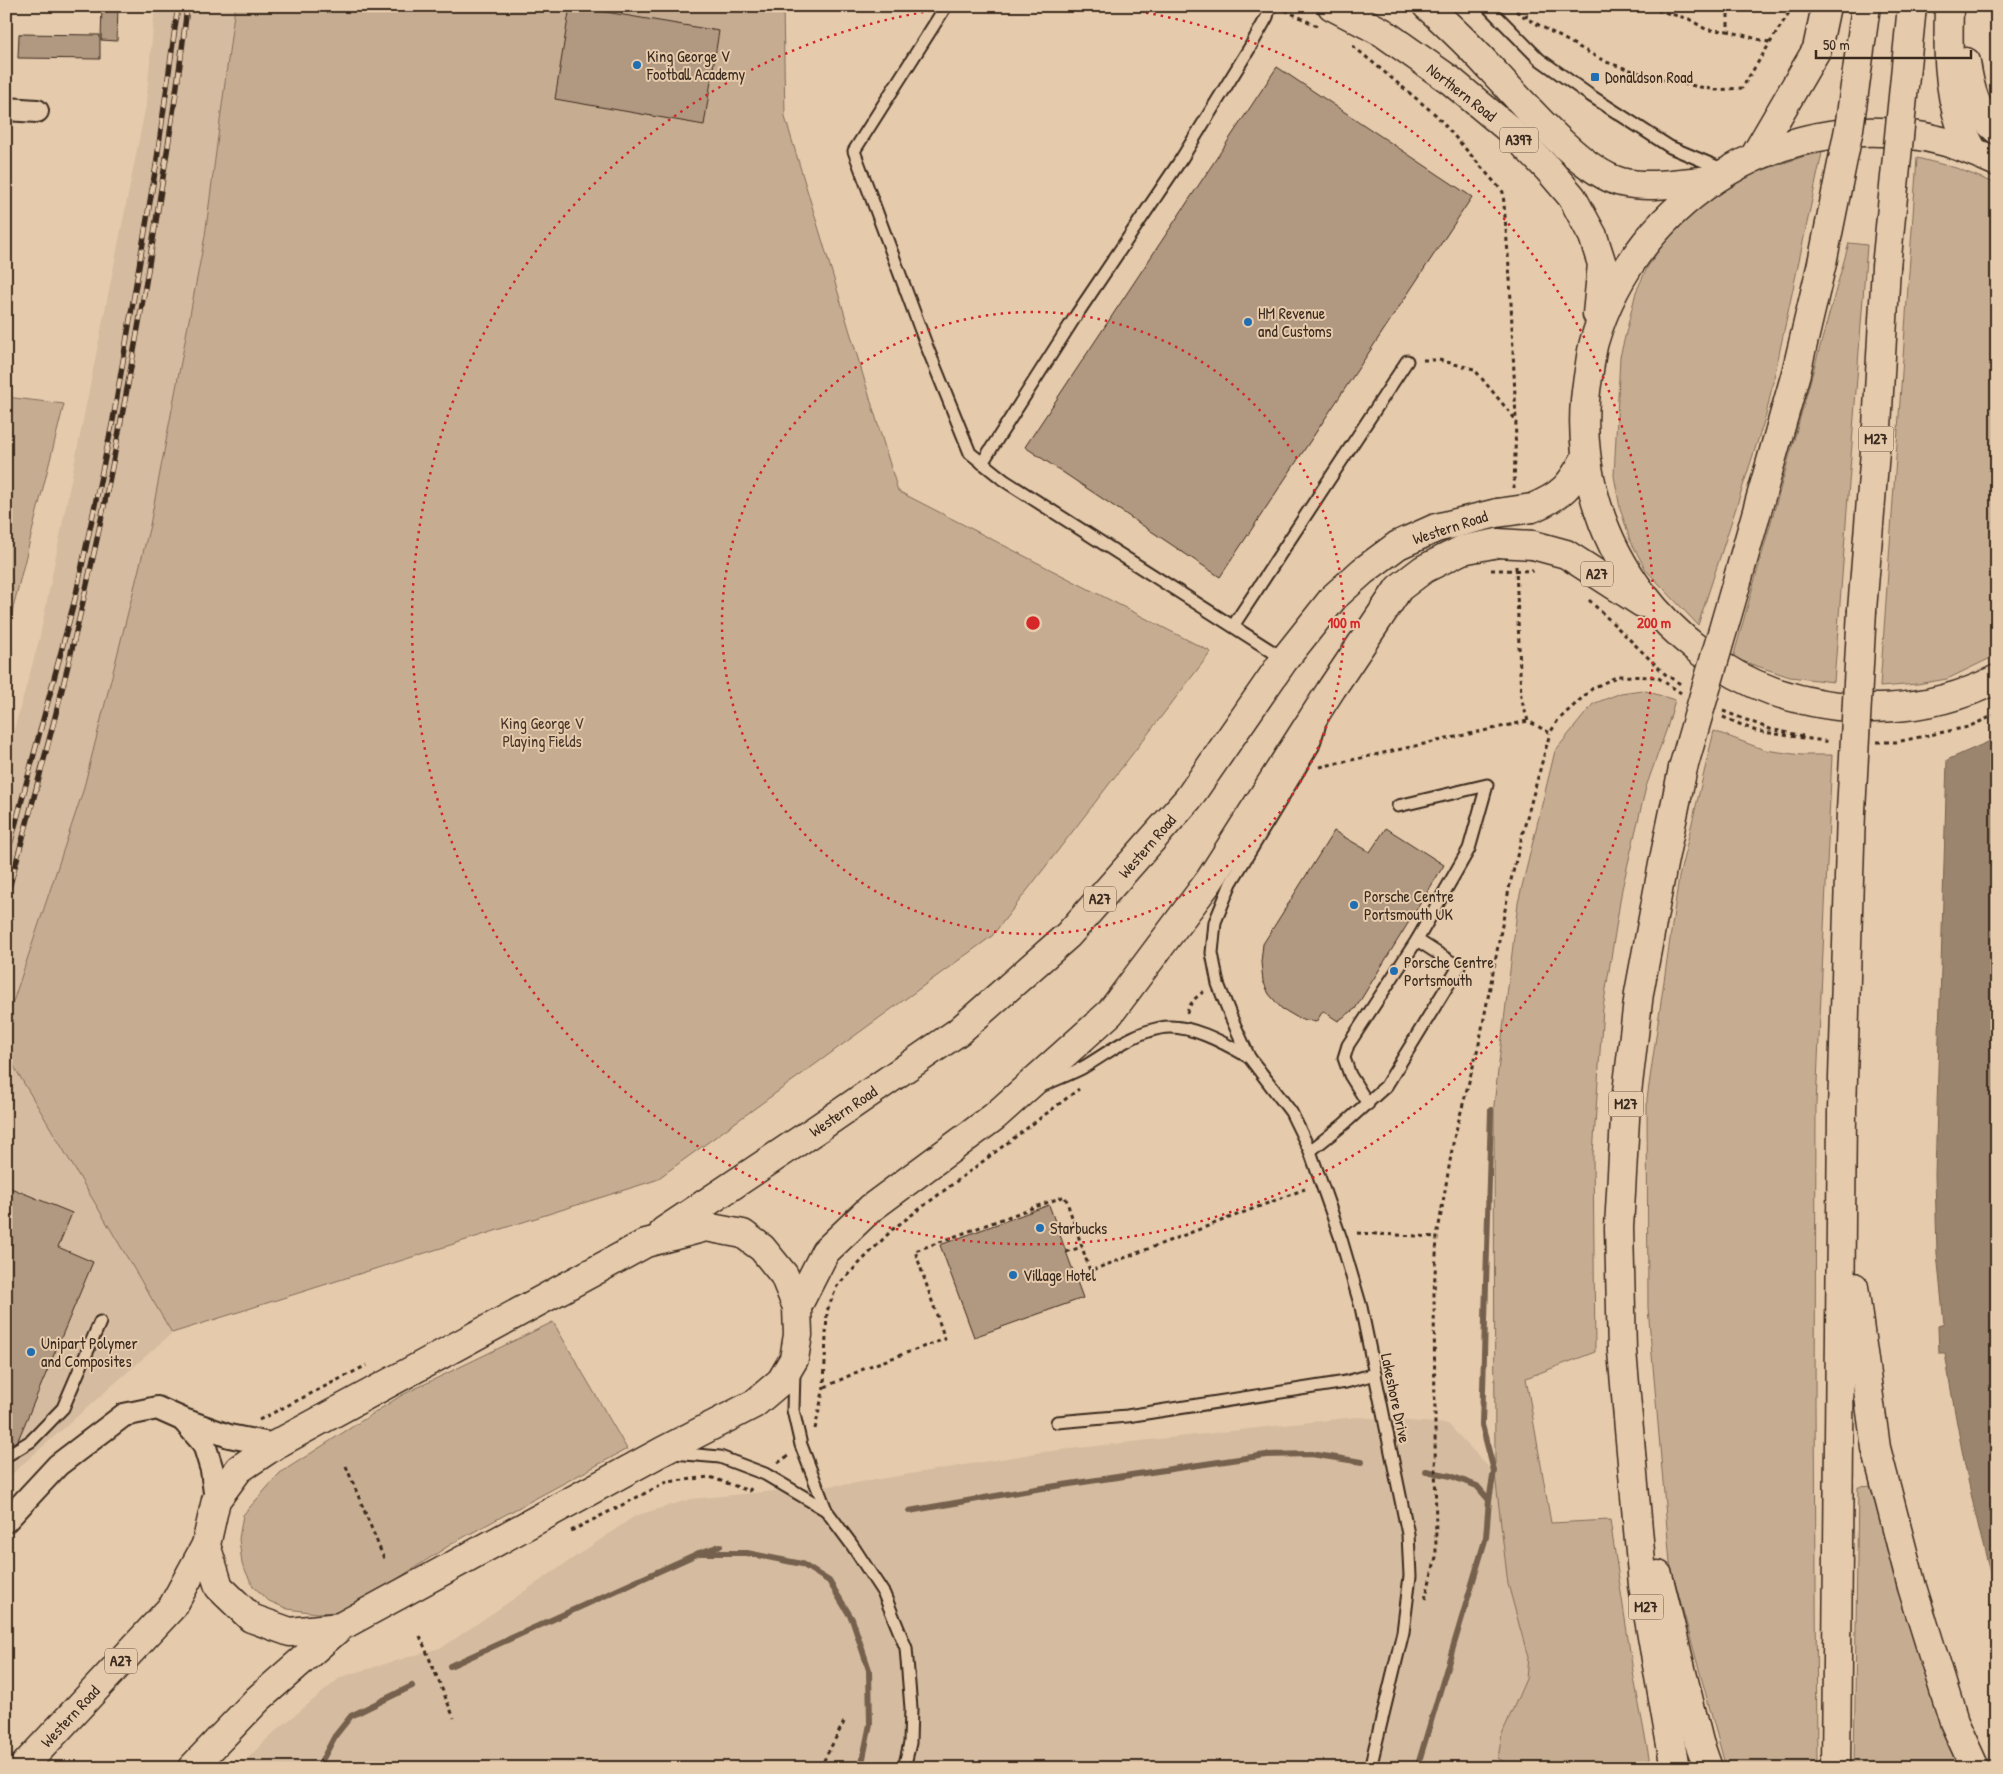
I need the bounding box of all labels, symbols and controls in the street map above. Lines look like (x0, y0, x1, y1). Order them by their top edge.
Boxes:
scale bar (1816, 28, 1970, 60)
text: 50 m (1823, 34, 1850, 55)
place label: King George V Football Academy (646, 45, 746, 85)
street label: Northern Road (1423, 58, 1501, 126)
marker: King George V Football Academy (631, 59, 643, 71)
place label: Donaldson Road (1605, 66, 1693, 88)
marker: Donaldson Road (1589, 71, 1601, 83)
road number: A397 (1500, 128, 1538, 152)
place label: HM Revenue and Customs (1258, 302, 1332, 342)
marker: HM Revenue and Customs (1242, 316, 1254, 328)
road number: M27 (1858, 426, 1894, 452)
street label: Western Road (1410, 505, 1490, 549)
road number: A27 (1581, 562, 1613, 586)
text: 100 m (1328, 612, 1360, 633)
text: 200 m (1637, 612, 1671, 633)
centre of rings (1024, 614, 1042, 632)
park label: King George V Playing Fields (501, 712, 583, 752)
street label: Western Road (1113, 810, 1181, 882)
place label: Porsche Centre Portsmouth UK (1364, 885, 1454, 925)
road number: A27 (1084, 886, 1116, 912)
marker: Porsche Centre Portsmouth UK (1348, 899, 1360, 911)
place label: Porsche Centre Portsmouth (1404, 951, 1494, 991)
marker: Porsche Centre Portsmouth (1388, 965, 1400, 977)
street label: Western Road (805, 1080, 881, 1142)
road number: M27 (1608, 1092, 1644, 1116)
place label: Starbucks (1050, 1217, 1107, 1239)
marker: Starbucks (1034, 1222, 1046, 1234)
place label: Village Hotel (1023, 1264, 1097, 1286)
marker: Village Hotel (1007, 1269, 1019, 1281)
place label: Unipart Polymer and Composites (41, 1332, 138, 1372)
marker: Unipart Polymer and Composites (25, 1346, 37, 1358)
street label: Lakeshore Drive (1376, 1351, 1416, 1445)
road number: M27 (1628, 1594, 1664, 1620)
road number: A27 (105, 1648, 137, 1674)
street label: Western Road (36, 1680, 104, 1752)

